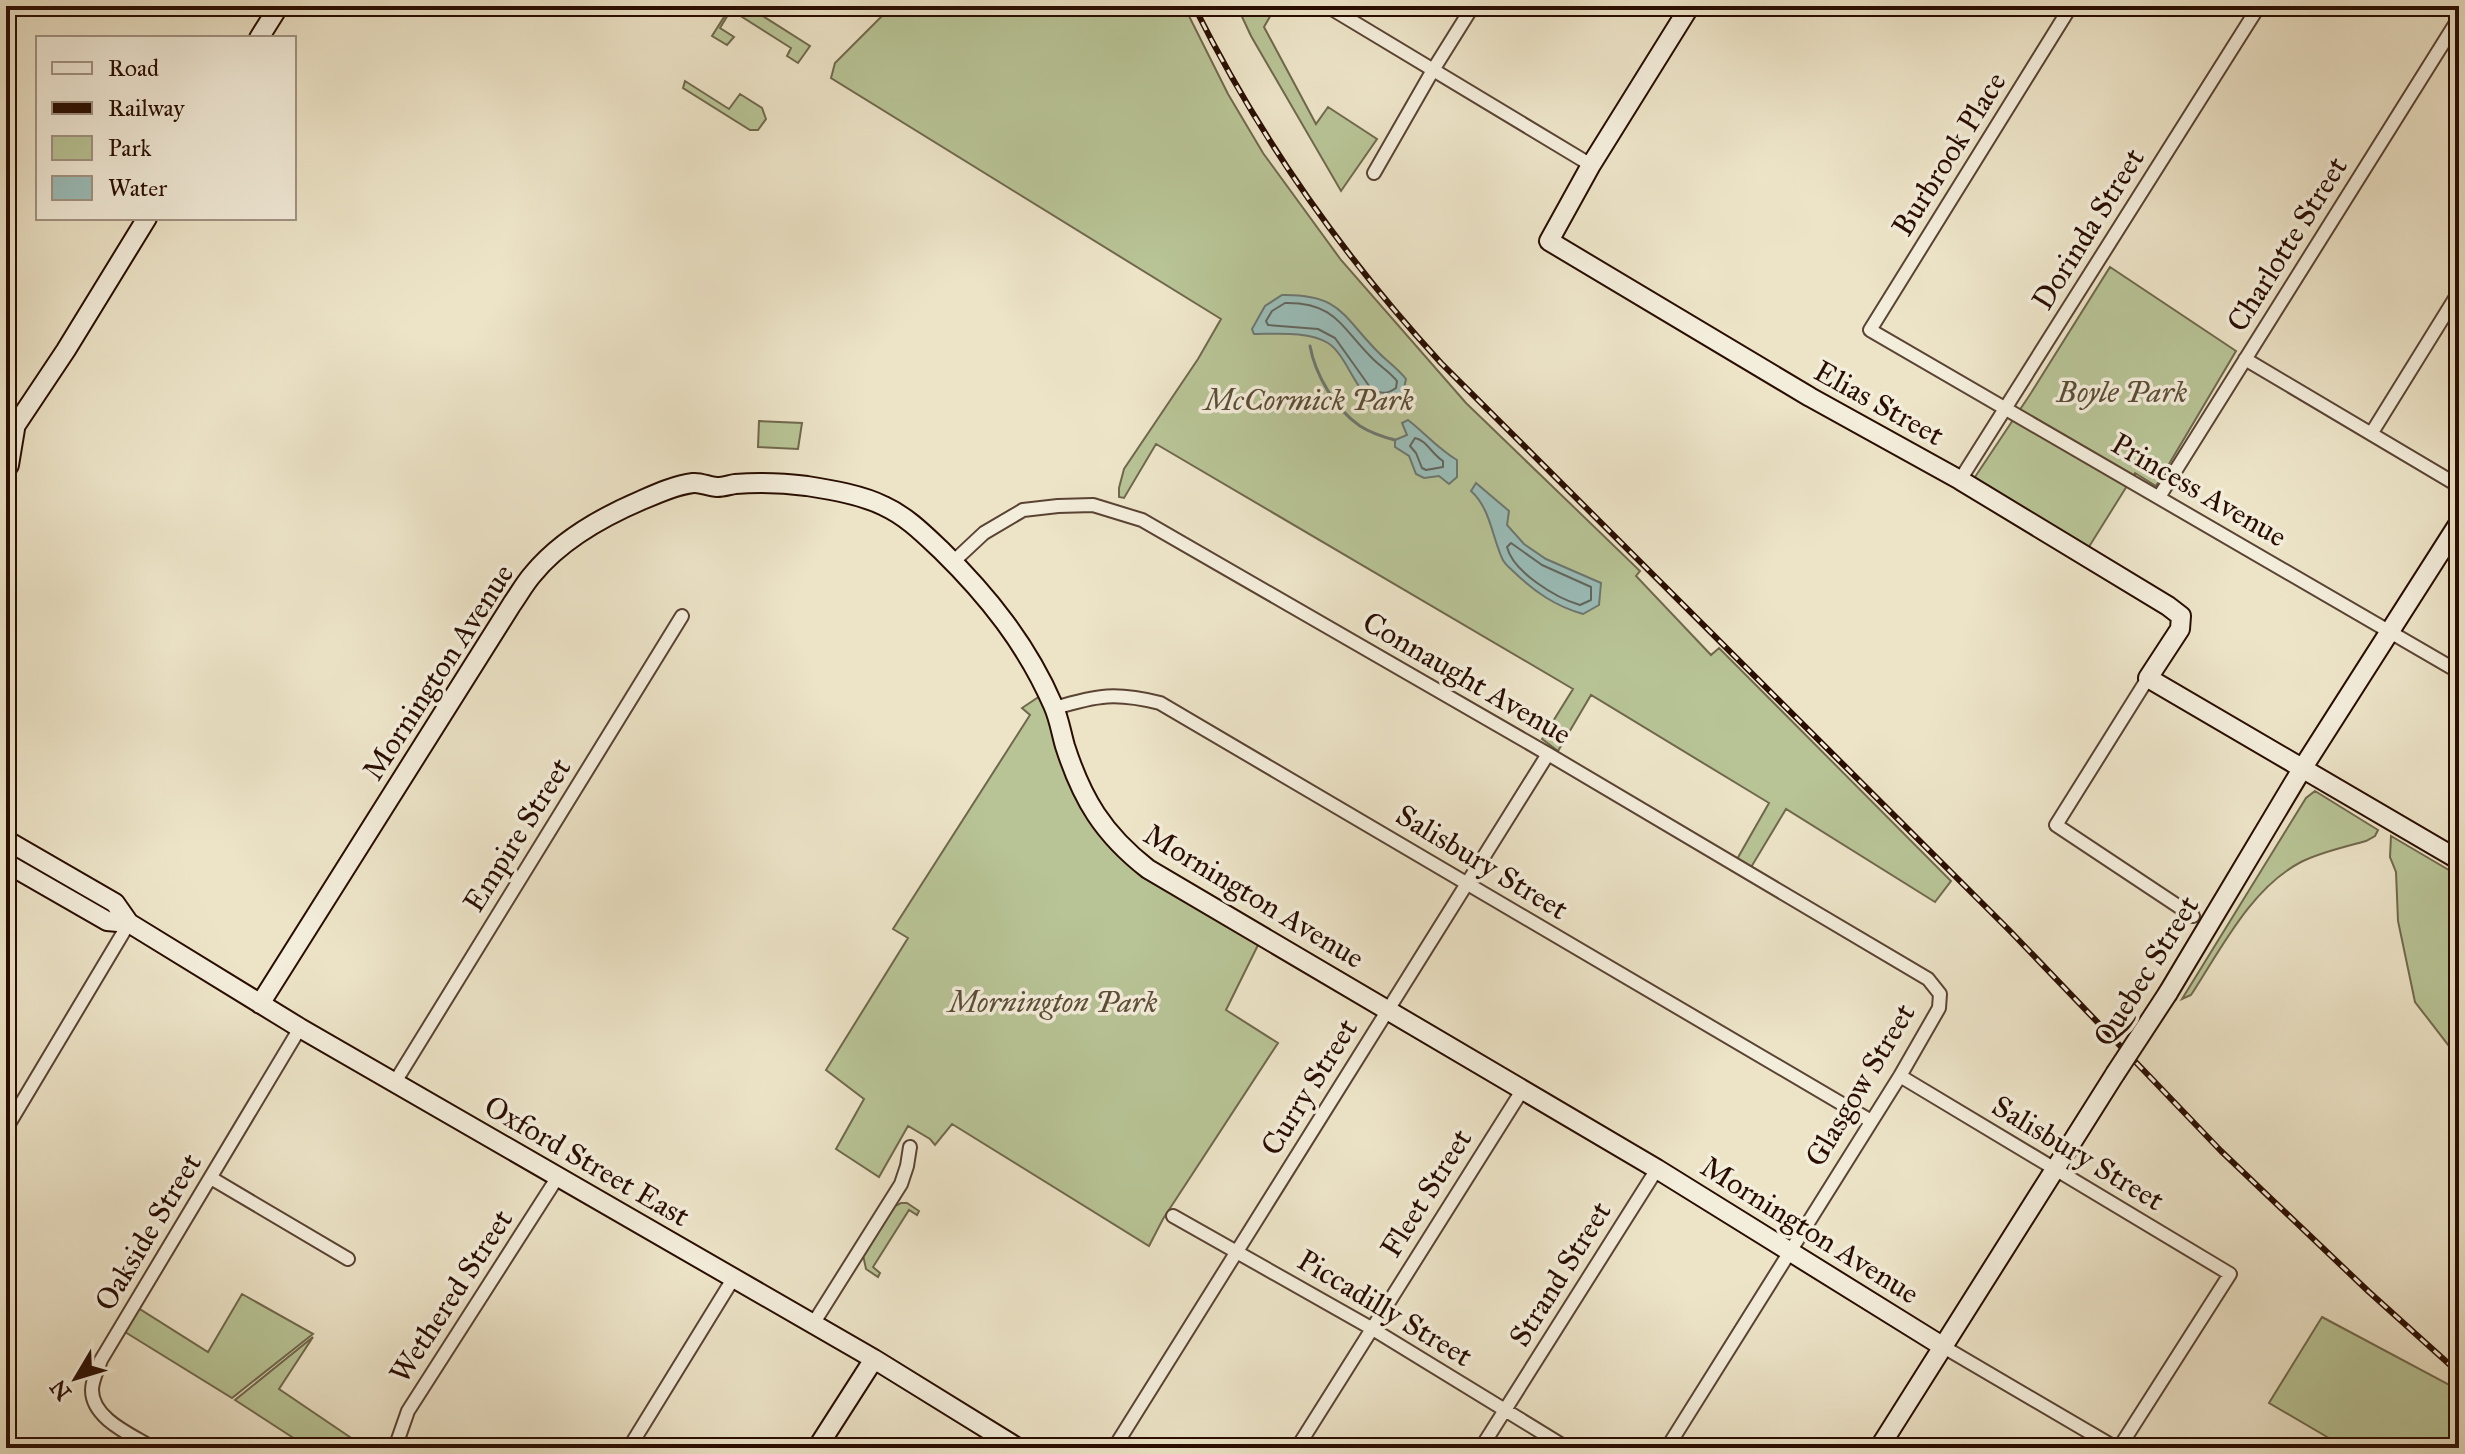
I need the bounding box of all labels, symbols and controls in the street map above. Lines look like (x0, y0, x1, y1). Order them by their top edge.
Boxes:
legend (36, 36, 296, 220)
text: Road (108, 53, 159, 83)
street label: Burbrook Place (1884, 65, 2014, 243)
text: Railway (108, 93, 185, 123)
text: Park (108, 133, 152, 163)
street label: Dorinda Street (2024, 141, 2152, 316)
street label: Charlotte Street (2219, 150, 2355, 338)
text: Water (108, 173, 167, 203)
street label: Elias Street (1808, 353, 1950, 453)
park label: Boyle Park (2055, 374, 2187, 410)
park label: McCormick Park (1201, 382, 1414, 418)
street label: Princess Avenue (2105, 425, 2293, 555)
street label: Mornington Avenue (355, 557, 521, 787)
street label: Connaught Avenue (1356, 604, 1578, 752)
street label: Empire Street (455, 751, 579, 919)
street label: Salisbury Street (1390, 797, 1575, 928)
street label: Mornington Avenue (1137, 816, 1371, 976)
street label: Quebec Street (2086, 889, 2207, 1053)
park label: Mornington Park (945, 984, 1158, 1020)
street label: Glasgow Street (1797, 997, 1923, 1173)
street label: Curry Street (1253, 1012, 1365, 1162)
street label: Oxford Street East (478, 1088, 696, 1234)
street label: Salisbury Street (1986, 1088, 2171, 1219)
street label: Fleet Street (1373, 1122, 1480, 1264)
street label: Oakside Street (87, 1147, 209, 1317)
street label: Mornington Avenue (1694, 1148, 1926, 1312)
street label: Strand Street (1501, 1195, 1619, 1353)
street label: Wethered Street (382, 1202, 521, 1389)
street label: Piccadilly Street (1291, 1242, 1479, 1374)
north arrow (36, 1338, 116, 1418)
text: N (44, 1374, 77, 1406)

